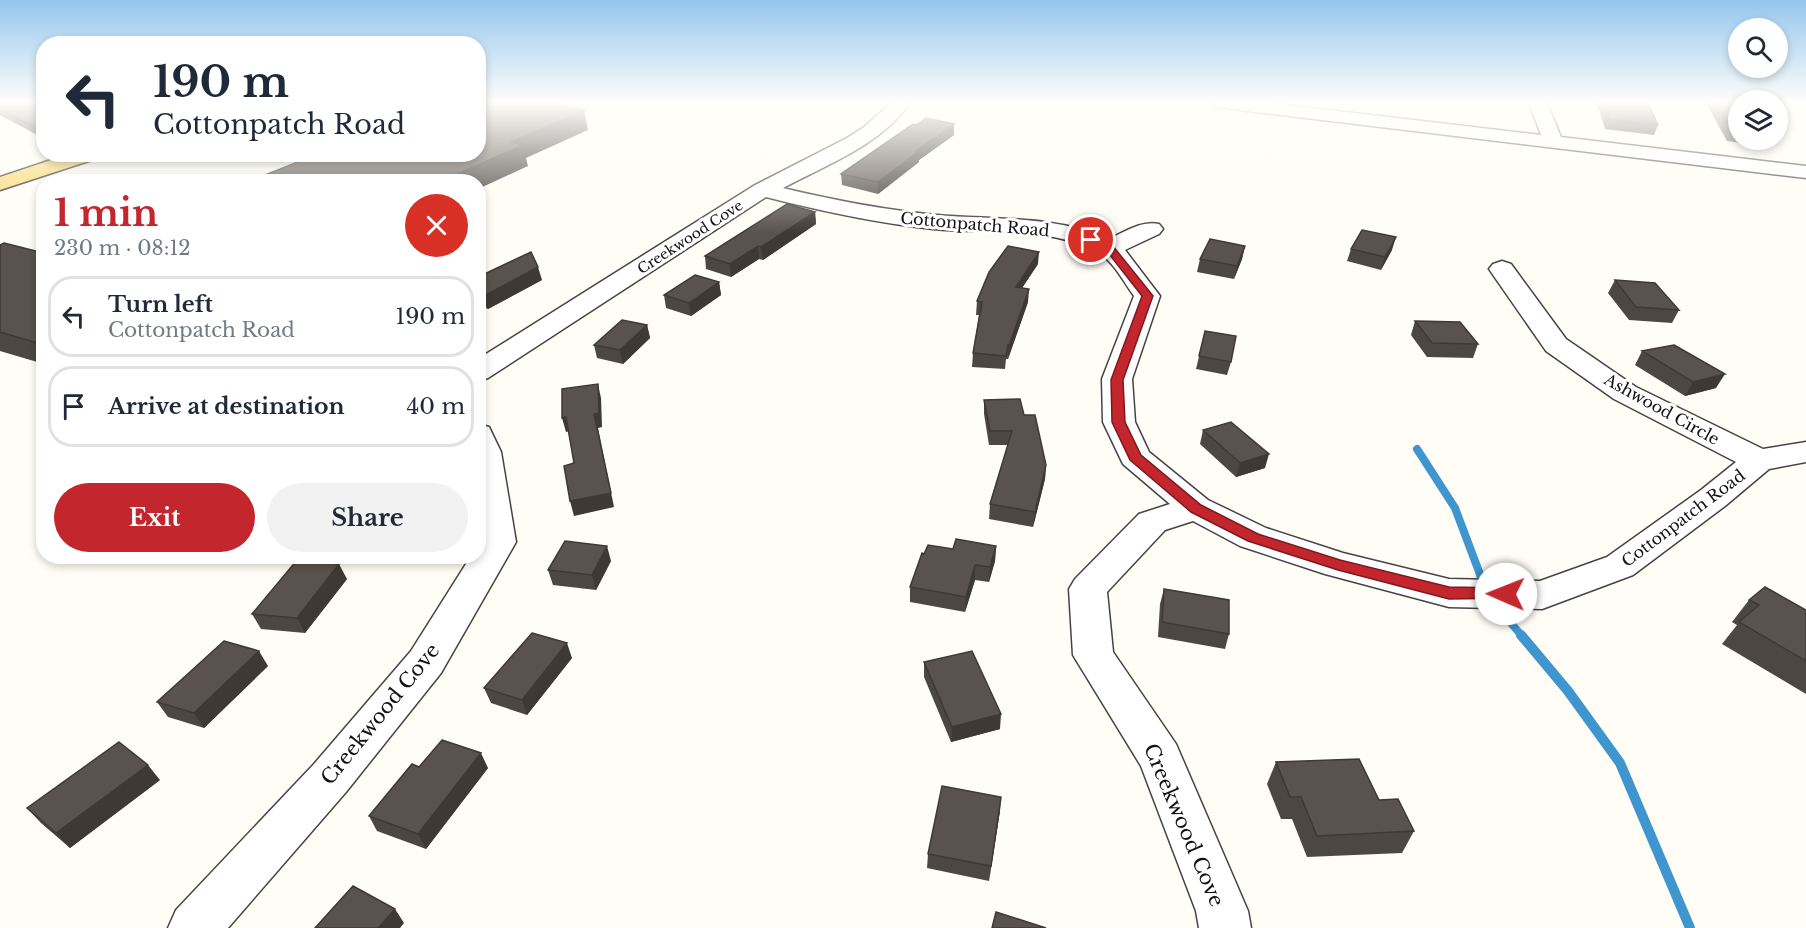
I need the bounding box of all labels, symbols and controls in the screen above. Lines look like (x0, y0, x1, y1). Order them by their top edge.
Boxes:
map controls (1728, 18, 1788, 150)
button: search (1728, 18, 1788, 78)
text: 190 m (153, 56, 289, 108)
icon: left (54, 60, 132, 138)
button: layers (1728, 90, 1788, 150)
text: Cottonpatch Road (153, 108, 405, 141)
text: 1 min (54, 191, 158, 236)
button: close (405, 194, 468, 257)
street label: Creekwood Cove (634, 196, 746, 278)
street label: Cottonpatch Road (900, 208, 1050, 240)
pin (1065, 214, 1116, 265)
icon: arrive (1074, 223, 1107, 256)
text: 230 m · 08:12 (54, 236, 191, 260)
text: Turn left (108, 291, 213, 318)
icon: left (57, 300, 90, 333)
text: 190 m (395, 303, 465, 330)
text: Cottonpatch Road (108, 318, 295, 342)
street label: Ashwood Circle (1600, 369, 1723, 449)
icon: arrive (57, 390, 90, 423)
text: Arrive at destination (108, 393, 345, 420)
text: 40 m (407, 393, 465, 420)
street label: Cottonpatch Road (1617, 465, 1749, 571)
button: Exit (54, 483, 255, 552)
button: Share (267, 483, 468, 552)
position arrow (1474, 562, 1538, 626)
street label: Creekwood Cove (316, 639, 444, 789)
street label: Creekwood Cove (1139, 740, 1229, 910)

